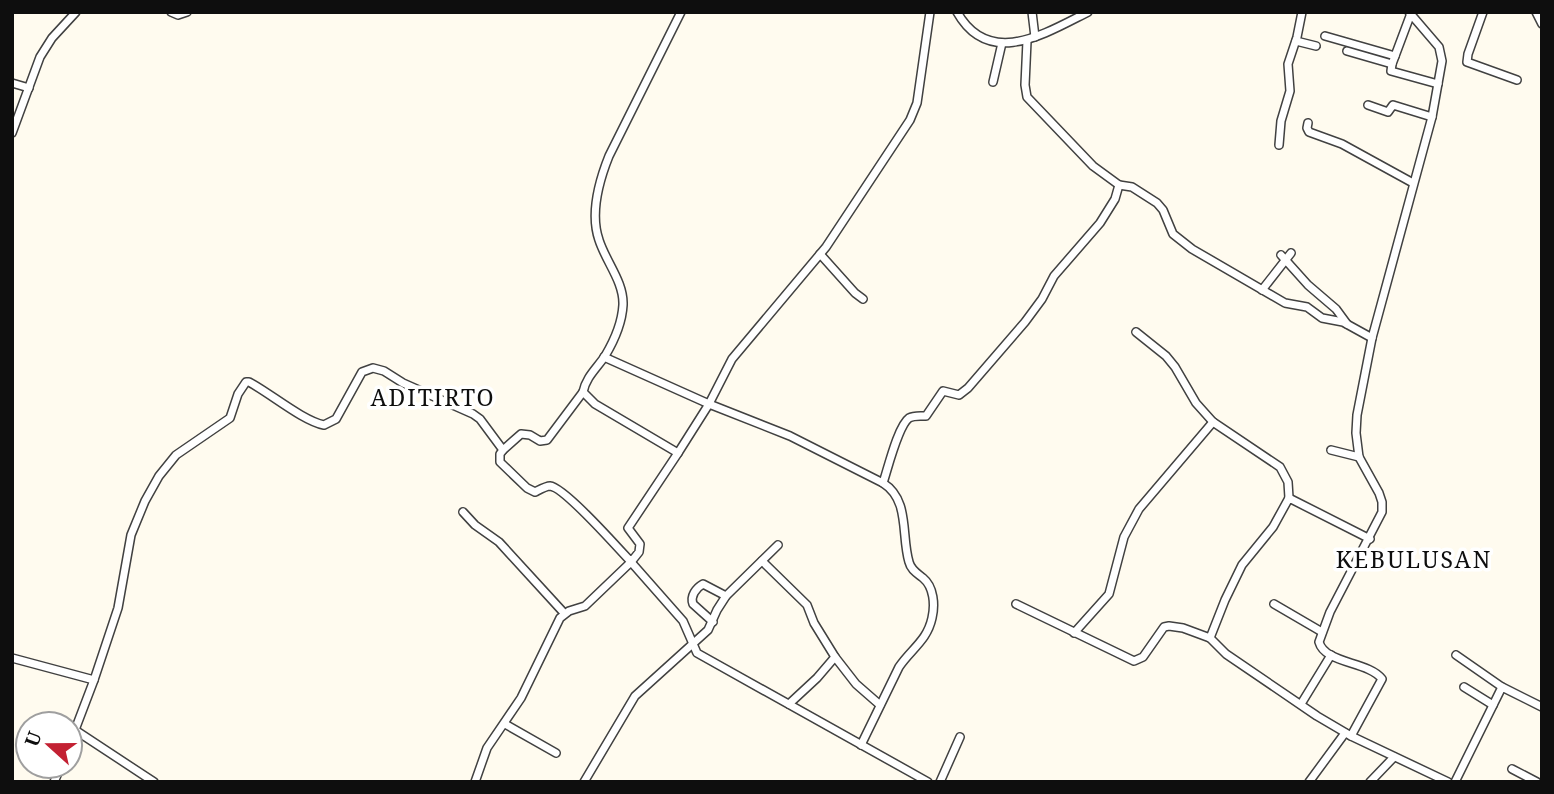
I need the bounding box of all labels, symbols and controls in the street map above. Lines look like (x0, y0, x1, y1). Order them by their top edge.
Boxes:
district label: ADITIRTO (370, 381, 496, 413)
district label: KEBULUSAN (1336, 543, 1492, 575)
north arrow (14, 710, 84, 780)
text: U (18, 728, 48, 750)

